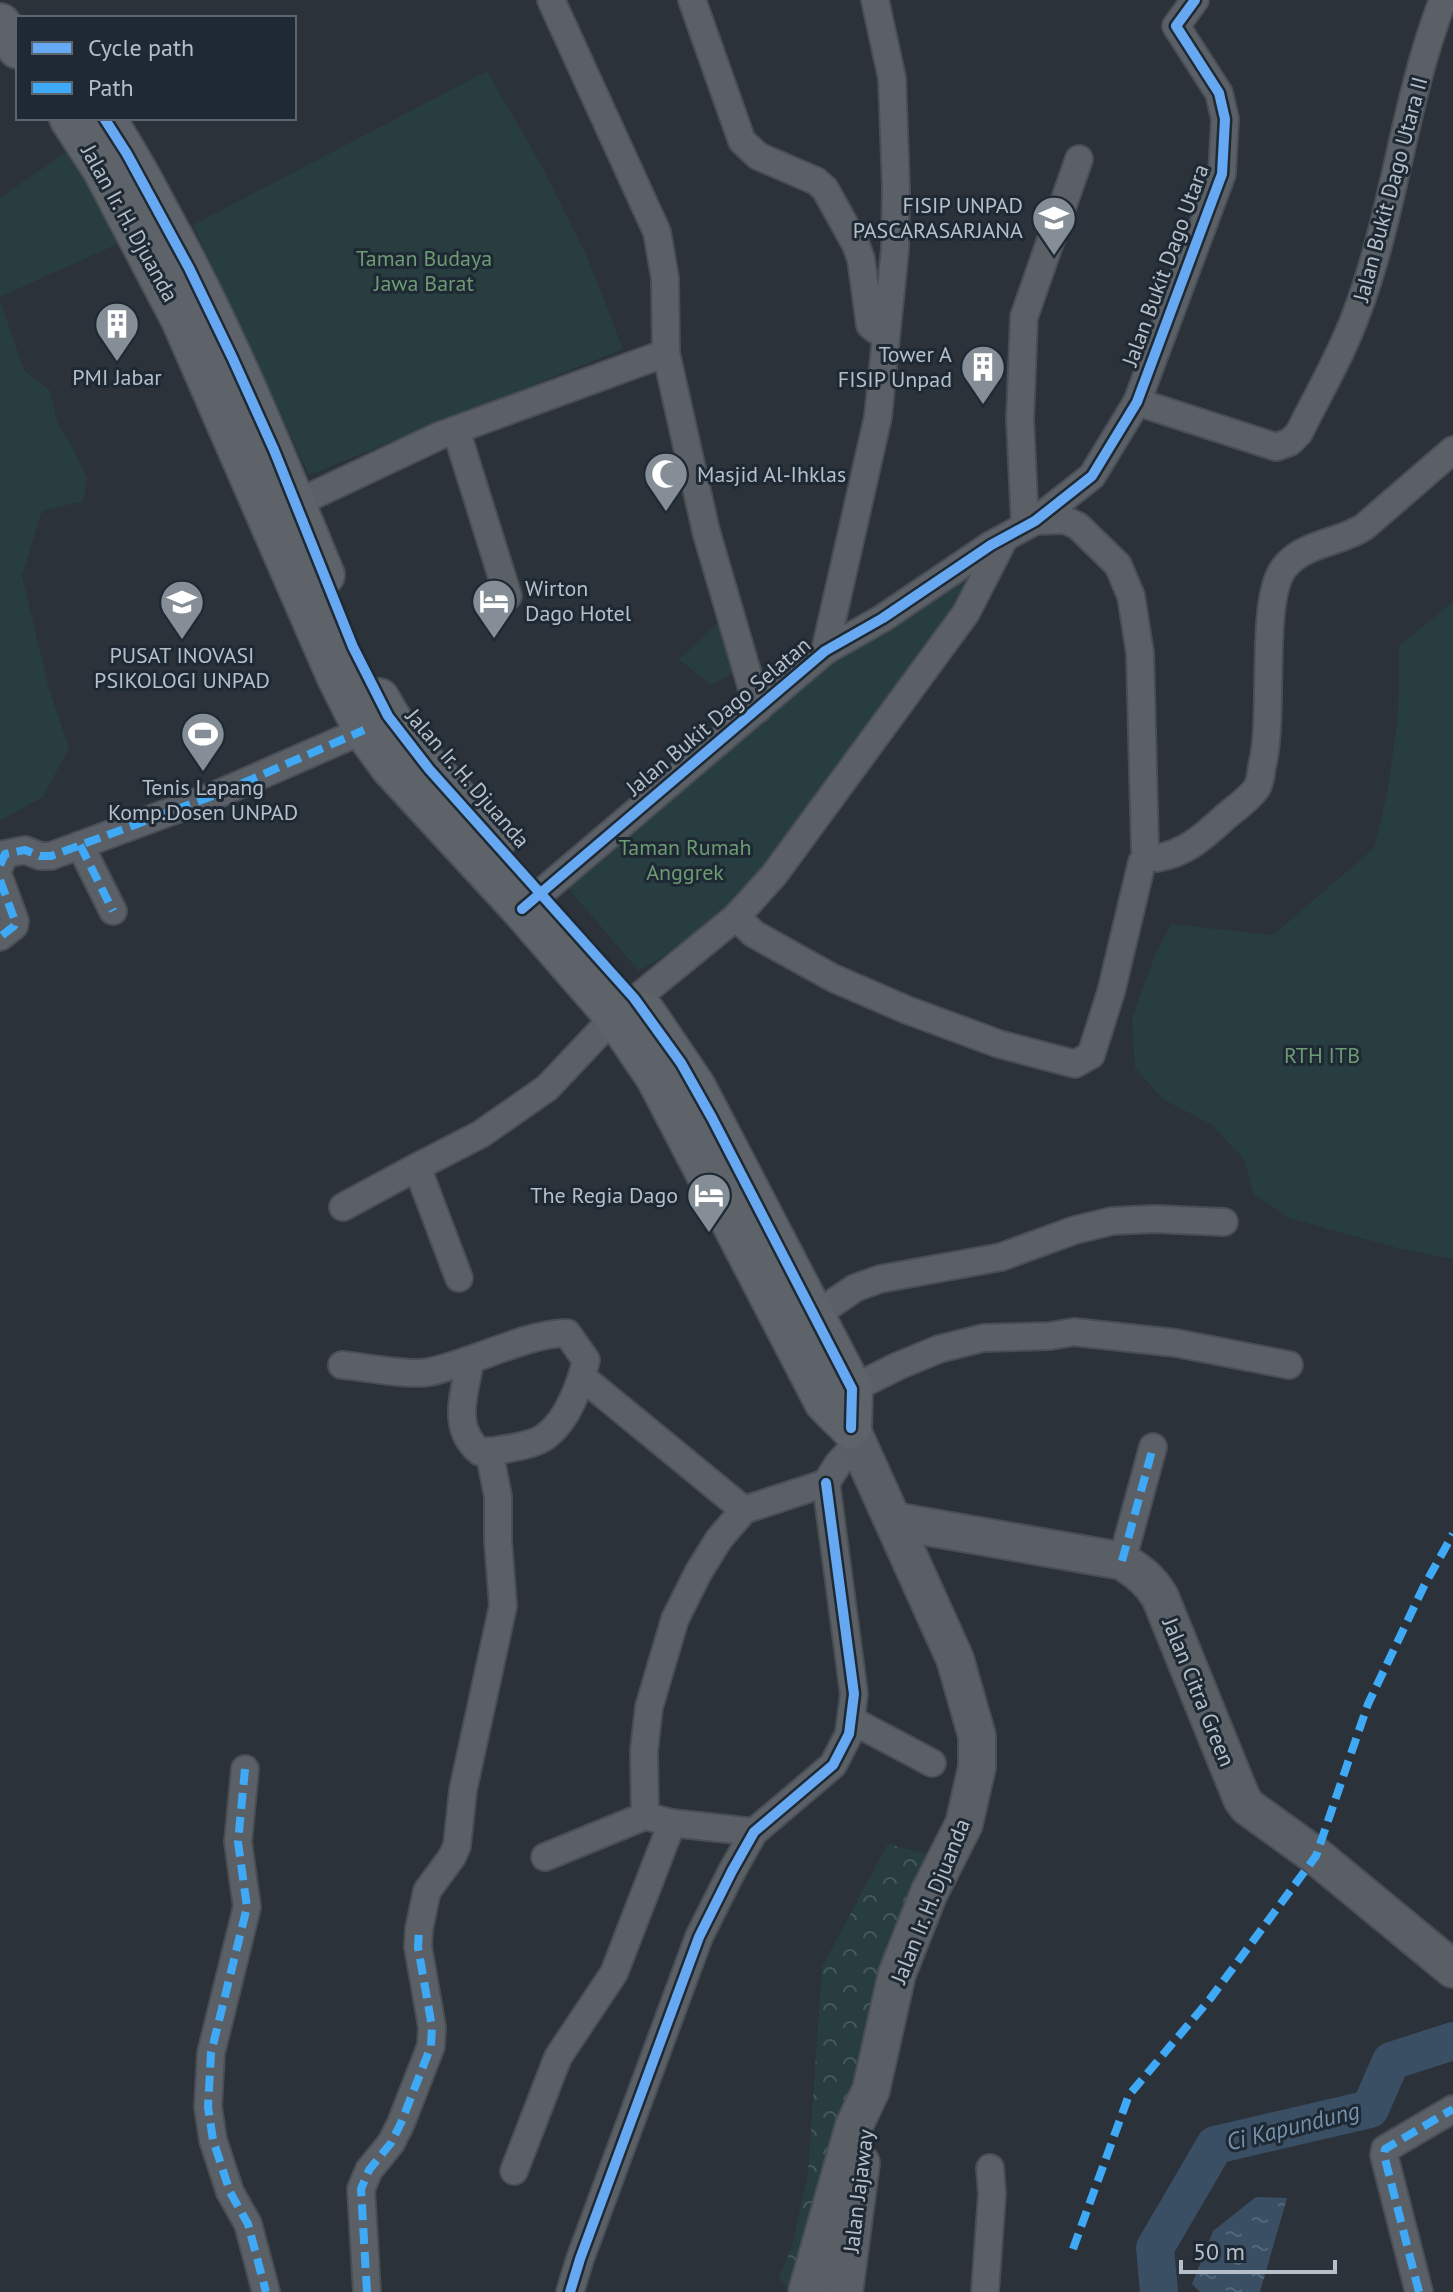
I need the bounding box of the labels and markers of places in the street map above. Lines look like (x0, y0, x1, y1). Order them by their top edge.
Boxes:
place label: FISIP UNPAD PASCARASARJANA (853, 191, 1023, 244)
school or university icon: FISIP UNPAD PASCARASARJANA (1030, 194, 1078, 257)
building icon: PMI Jabar (93, 300, 141, 363)
place label: Tower A FISIP Unpad (838, 340, 952, 393)
building icon: Tower A FISIP Unpad (959, 343, 1007, 406)
place label: PMI Jabar (72, 363, 162, 391)
mosque icon: Masjid Al-Ihklas (642, 450, 690, 513)
place label: Masjid Al-Ihklas (697, 460, 846, 488)
place label: Wirton Dago Hotel (525, 574, 632, 627)
hotel icon: Wirton Dago Hotel (470, 577, 518, 640)
school or university icon: PUSAT INOVASI PSIKOLOGI UNPAD (158, 578, 206, 641)
place label: PUSAT INOVASI PSIKOLOGI UNPAD (94, 641, 270, 694)
sports icon: Tenis Lapang Komp.Dosen UNPAD (179, 710, 227, 773)
place label: Tenis Lapang Komp.Dosen UNPAD (108, 773, 298, 826)
hotel icon: The Regia Dago (685, 1171, 733, 1234)
place label: The Regia Dago (530, 1181, 678, 1209)

